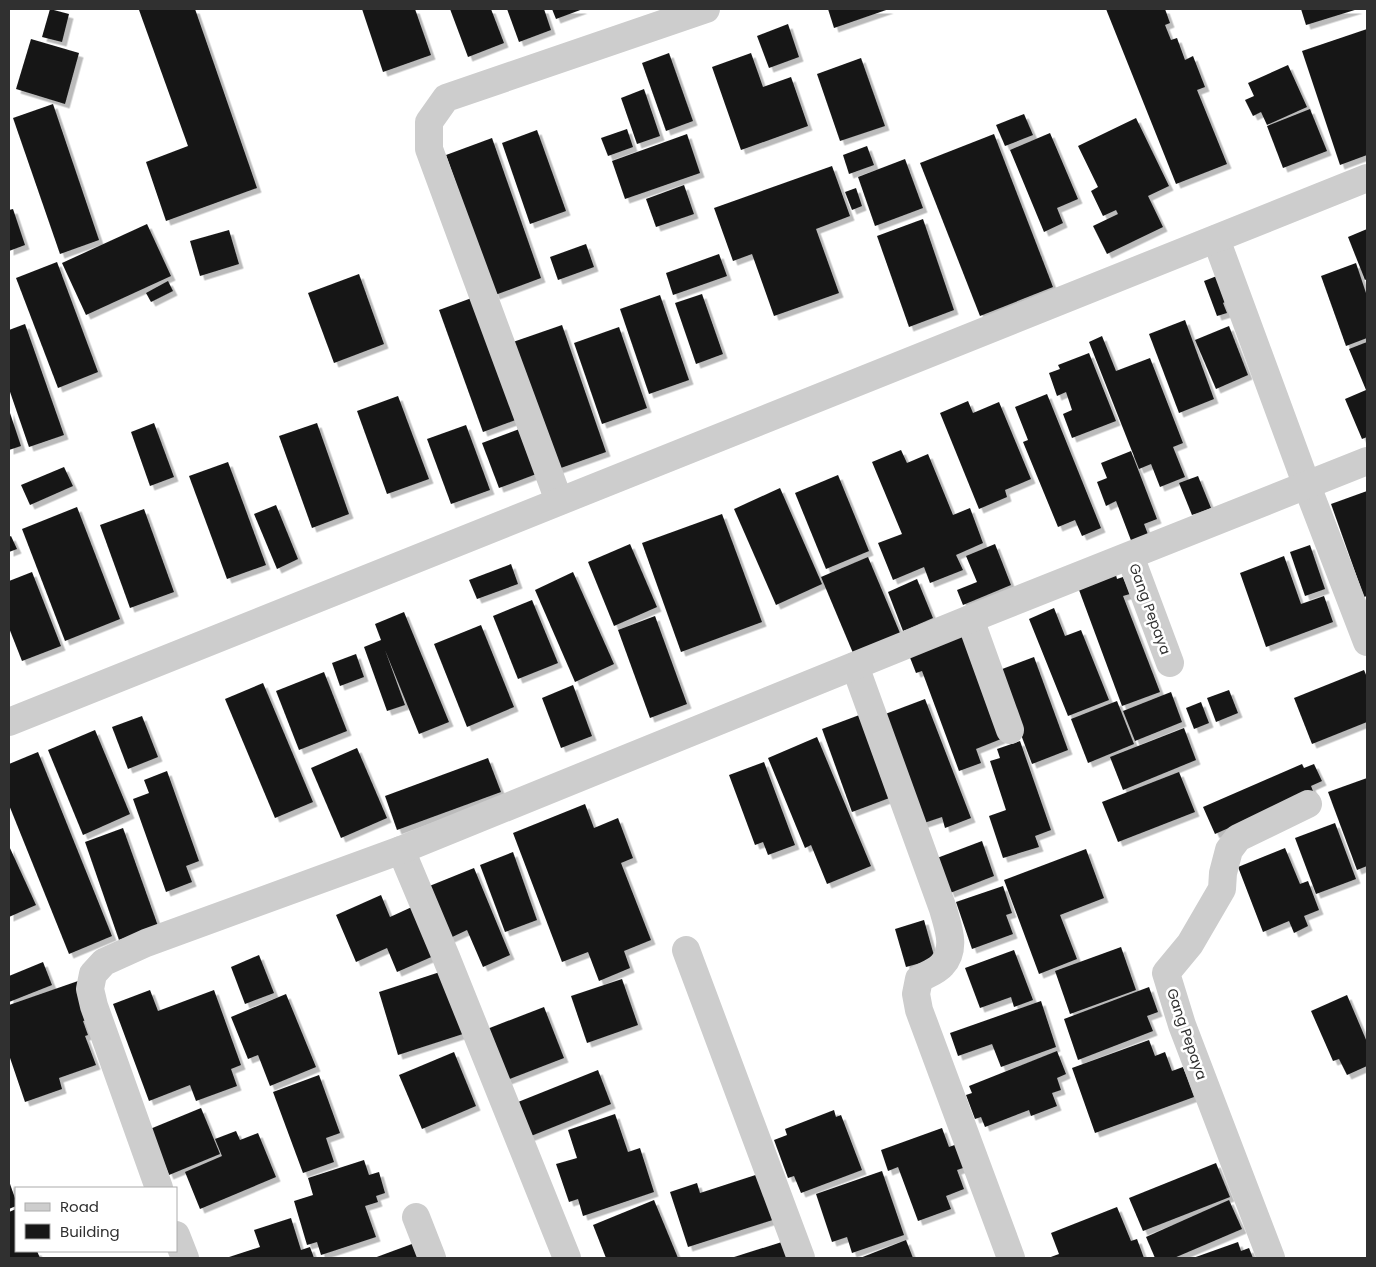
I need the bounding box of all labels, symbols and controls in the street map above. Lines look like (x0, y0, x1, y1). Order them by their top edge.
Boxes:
street label: Gang Pepaya (1124, 561, 1176, 657)
street label: Gang Pepaya (1162, 986, 1212, 1082)
legend (15, 1187, 178, 1252)
text: Road (60, 1196, 99, 1217)
text: Building (60, 1221, 120, 1242)

